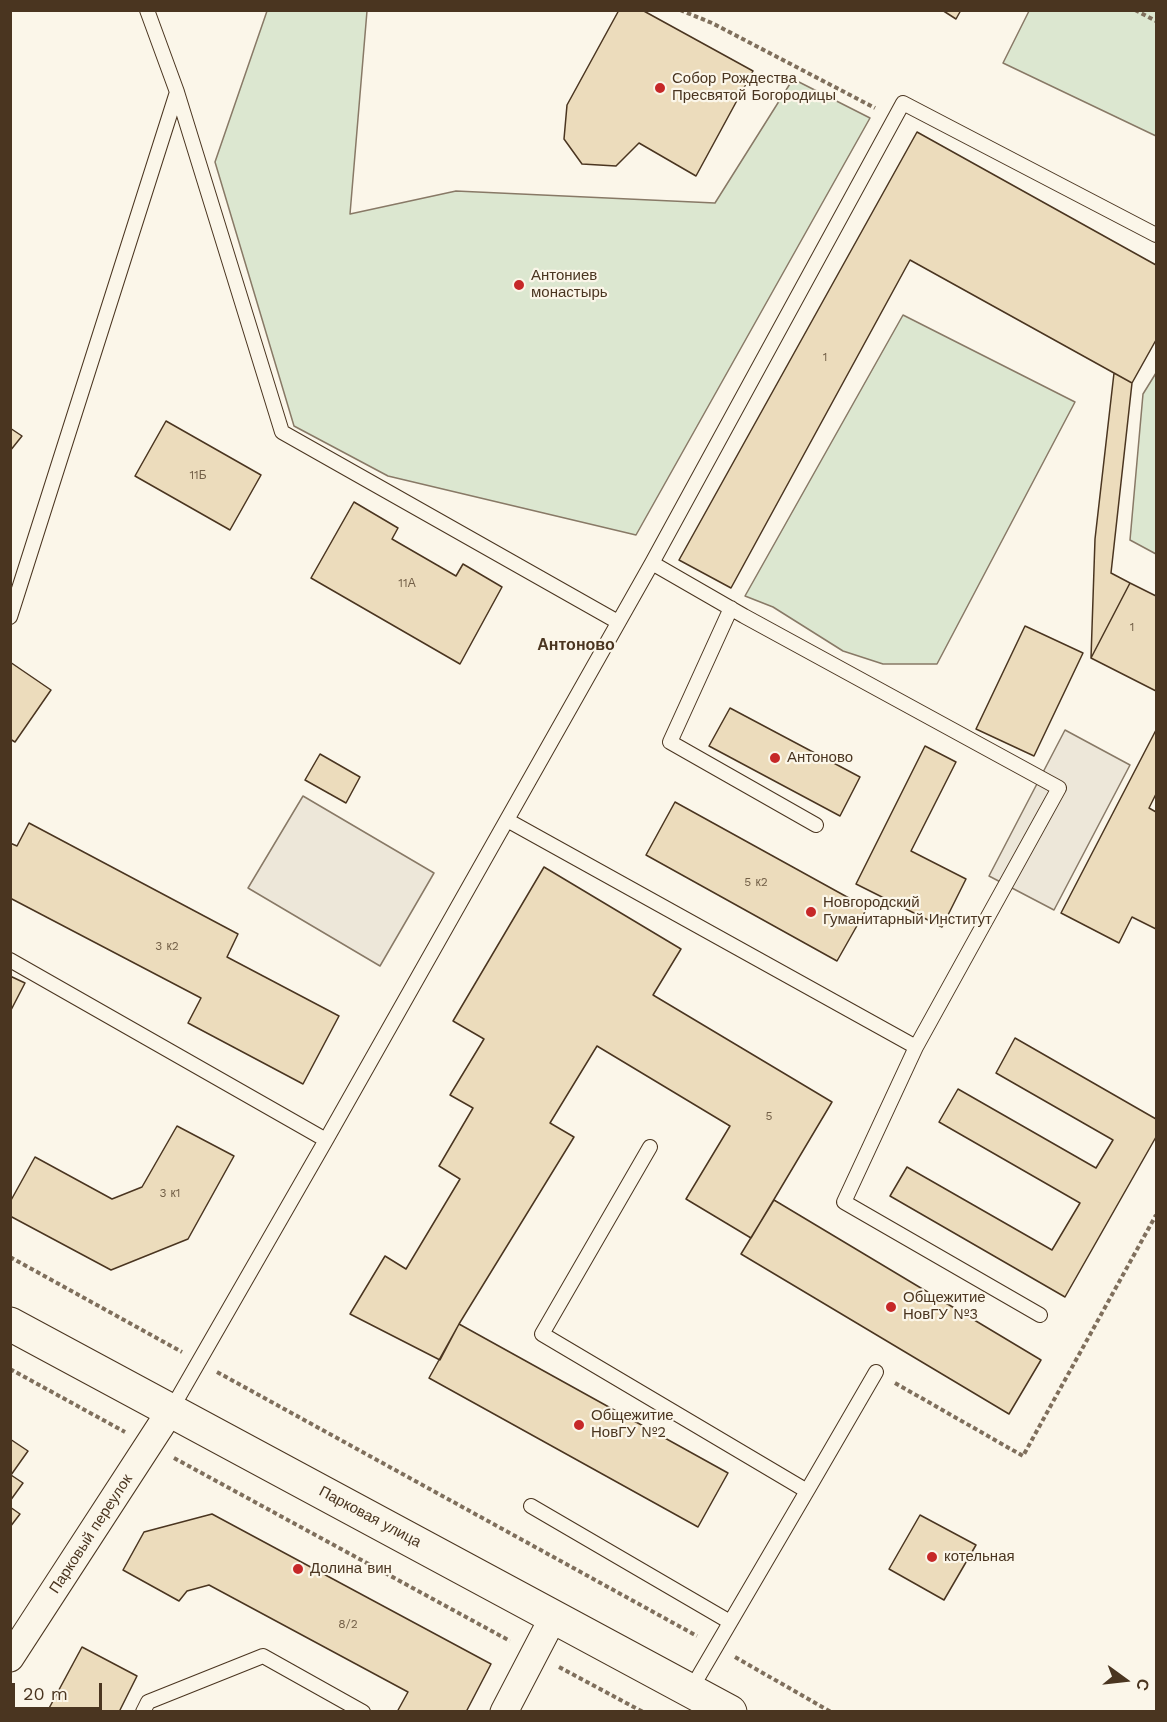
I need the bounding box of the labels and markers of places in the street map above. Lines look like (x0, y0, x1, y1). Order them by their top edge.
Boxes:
place label: Собор Рождества Пресвятой Богородицы (672, 70, 836, 105)
marker: Собор Рождества Пресвятой Богородицы (653, 81, 667, 95)
place label: Антониев монастырь (531, 267, 608, 302)
marker: Антониев монастырь (512, 278, 526, 292)
place label: Антоново (787, 749, 853, 767)
marker: Антоново (768, 751, 782, 765)
place label: Новгородский Гуманитарный Институт (823, 894, 992, 929)
marker: Новгородский Гуманитарный Институт (804, 905, 818, 919)
place label: Общежитие НовГУ №3 (903, 1289, 986, 1324)
marker: Общежитие НовГУ №3 (884, 1300, 898, 1314)
place label: Общежитие НовГУ №2 (591, 1407, 674, 1442)
marker: Общежитие НовГУ №2 (572, 1418, 586, 1432)
place label: котельная (944, 1548, 1015, 1566)
marker: котельная (925, 1550, 939, 1564)
place label: Долина вин (310, 1560, 392, 1578)
marker: Долина вин (291, 1562, 305, 1576)

